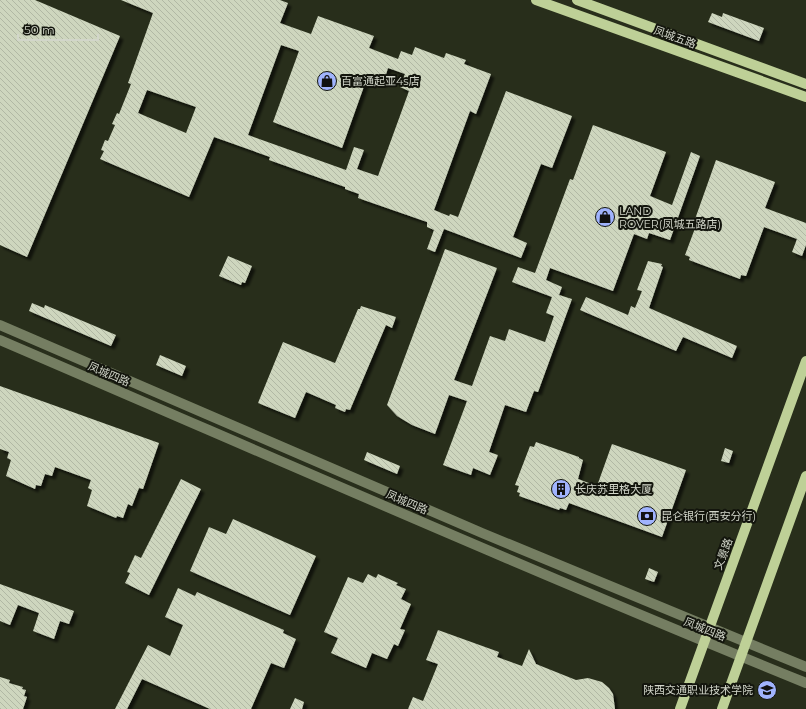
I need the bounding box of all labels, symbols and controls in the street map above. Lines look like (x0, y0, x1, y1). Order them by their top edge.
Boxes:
scale bar (18, 16, 98, 42)
text: 50 m (24, 22, 55, 37)
street label: 凤城五路 (652, 23, 698, 51)
shop icon: 百富通起亚4s店 (316, 70, 338, 92)
place label: 百富通起亚4s店 (341, 74, 420, 88)
place label: LAND ROVER(凤城五路店) (619, 204, 721, 231)
shop icon: LAND ROVER(凤城五路店) (594, 206, 616, 228)
street label: 凤城四路 (86, 359, 132, 389)
building icon: 长庆苏里格大厦 (550, 478, 572, 500)
place label: 长庆苏里格大厦 (575, 482, 652, 496)
street label: 凤城四路 (384, 487, 430, 517)
bank icon: 昆仑银行(西安分行) (636, 505, 658, 527)
place label: 昆仑银行(西安分行) (661, 509, 756, 523)
street label: 文景路 (711, 536, 735, 572)
street label: 凤城四路 (682, 614, 728, 644)
school or university icon: 陕西交通职业技术学院 (756, 679, 778, 701)
place label: 陕西交通职业技术学院 (643, 683, 753, 697)

